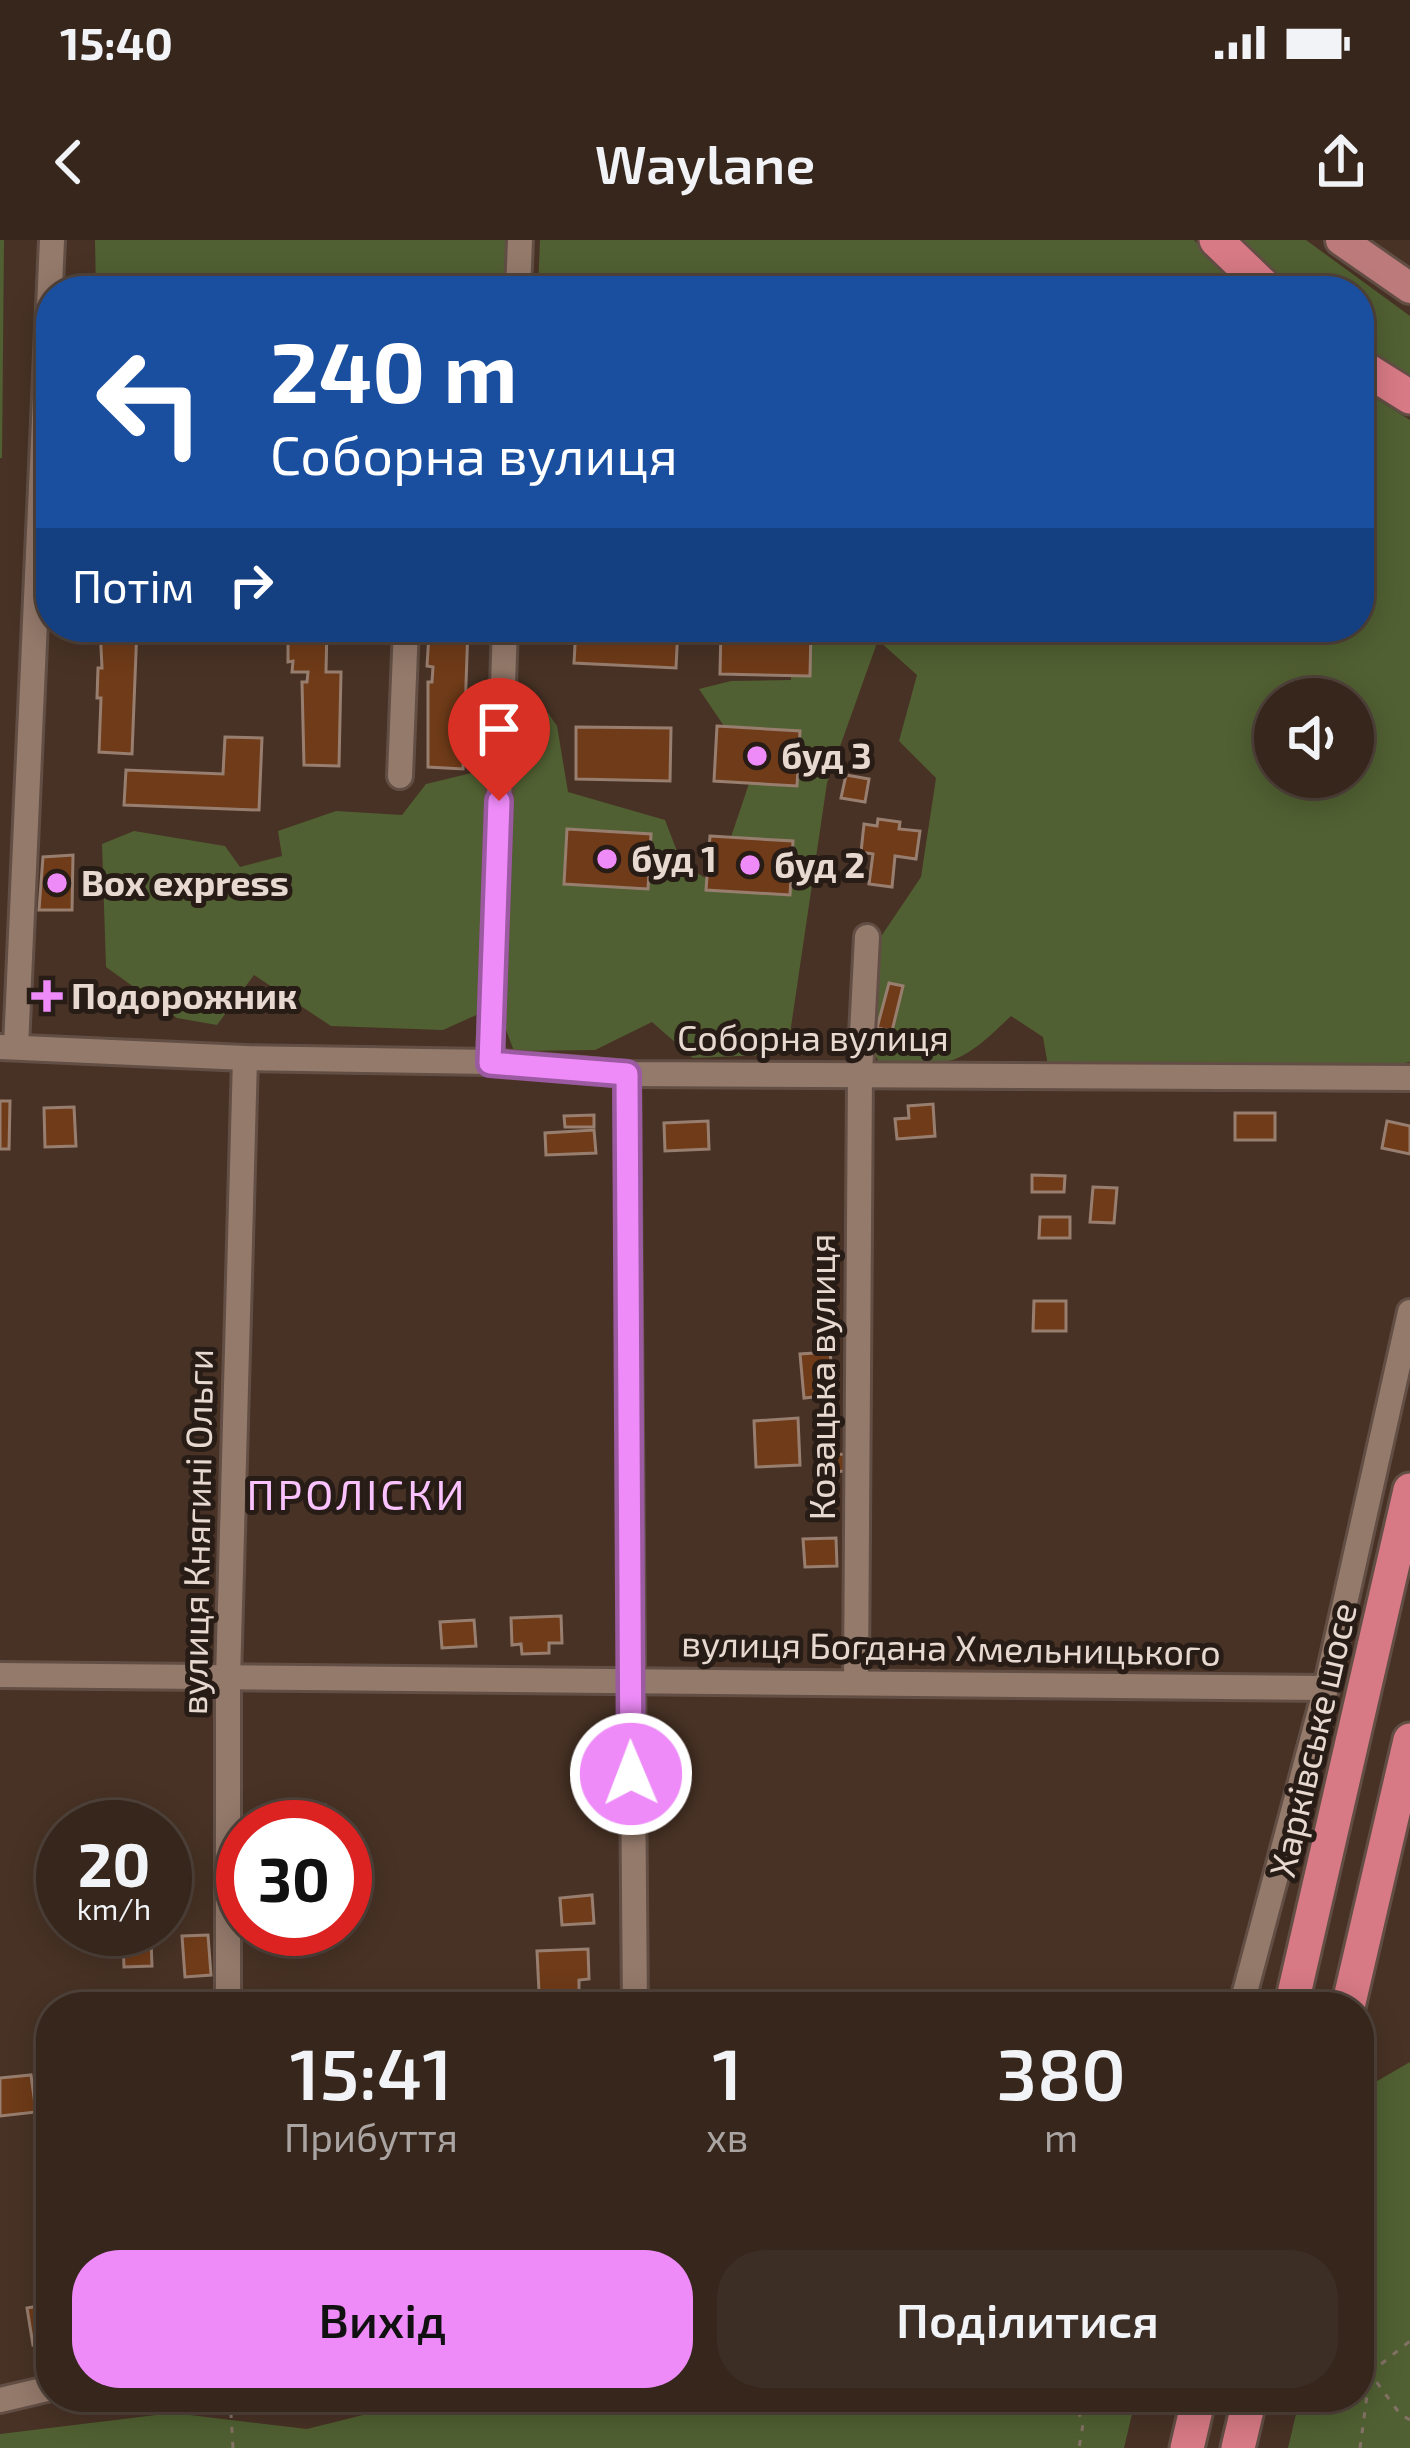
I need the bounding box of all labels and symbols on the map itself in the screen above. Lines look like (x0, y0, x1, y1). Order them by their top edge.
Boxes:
pin (448, 678, 550, 801)
place label: буд 3 (781, 733, 872, 777)
marker: буд 3 (744, 743, 770, 769)
place label: буд 1 (631, 836, 717, 880)
place label: буд 2 (774, 842, 865, 886)
marker: буд 1 (594, 846, 620, 872)
marker: буд 2 (737, 852, 763, 878)
place label: Box express (81, 860, 289, 903)
marker: Box express (44, 870, 70, 896)
place label: Подорожник (71, 973, 297, 1016)
marker: Подорожник (34, 983, 60, 1009)
street label: Соборна вулиця (677, 1015, 949, 1059)
street label: Козацька вулиця (799, 1234, 843, 1520)
street label: вулиця Княгині Ольги (171, 1349, 221, 1715)
district label: ПРОЛІСКИ (246, 1468, 468, 1518)
street label: Харківське шосе (1259, 1598, 1364, 1881)
street label: вулиця Богдана Хмельницького (681, 1620, 1221, 1674)
position arrow (568, 1711, 694, 1837)
speed limit sign: 30 (216, 1800, 372, 1956)

